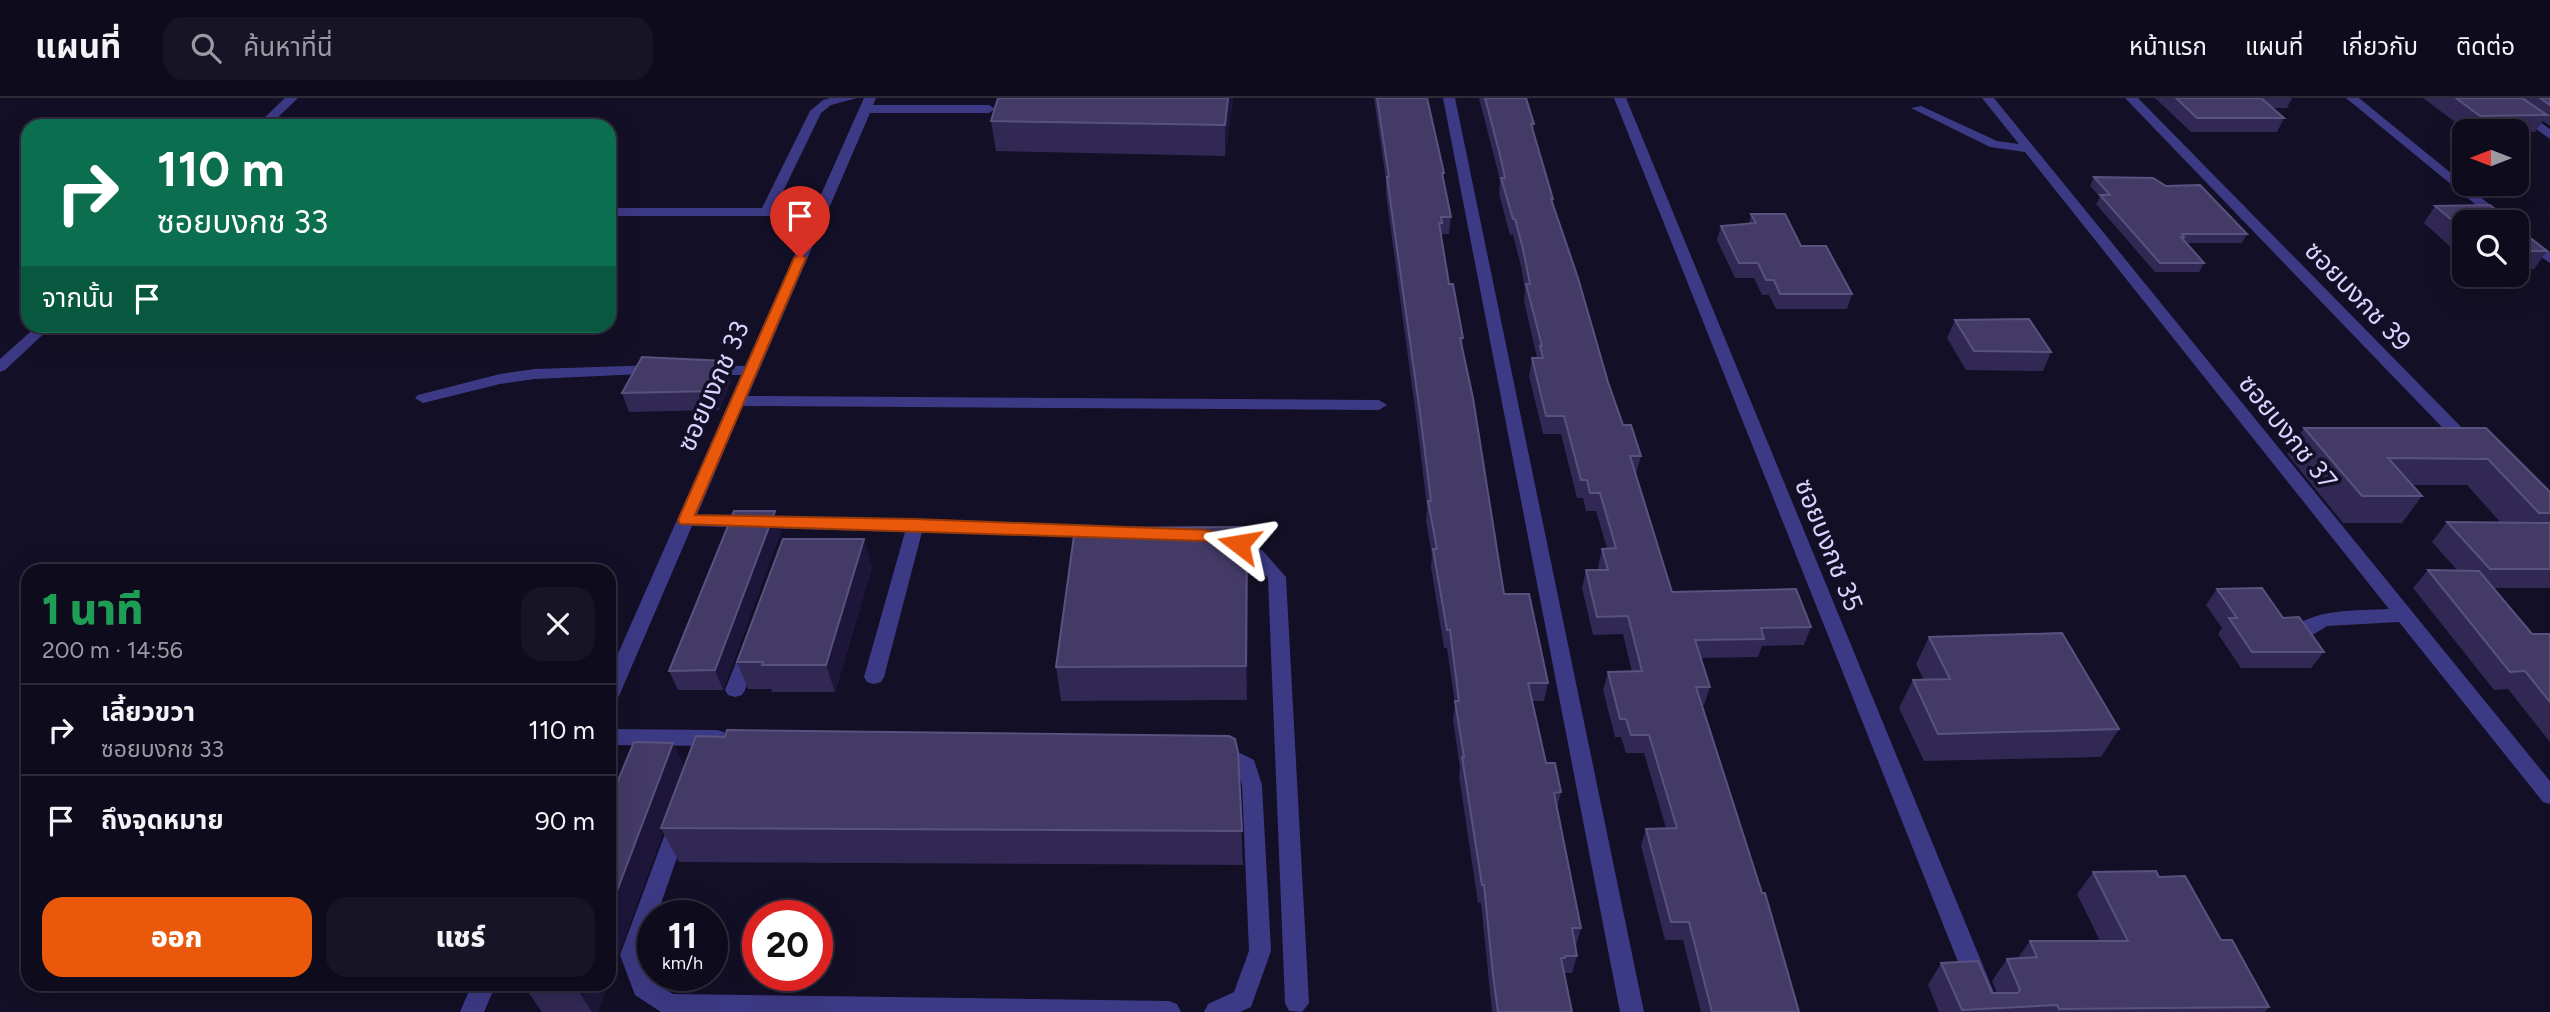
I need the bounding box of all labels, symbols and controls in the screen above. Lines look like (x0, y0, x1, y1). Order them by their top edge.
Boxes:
search box (163, 17, 653, 80)
text: แผนที่ (35, 27, 121, 66)
icon: search (187, 29, 225, 67)
text: ค้นหาที่นี่ (243, 31, 333, 63)
text: หน้าแรก (2129, 32, 2207, 61)
text: แผนที่ (2245, 32, 2303, 61)
text: เกี่ยวกับ (2341, 32, 2418, 61)
text: ติดต่อ (2456, 32, 2515, 61)
north arrow (2452, 119, 2529, 196)
map controls (2452, 119, 2529, 287)
text: 110 m (157, 139, 285, 198)
icon: right (42, 147, 133, 238)
pin (770, 186, 830, 258)
icon: arrive (781, 197, 819, 235)
text: ซอยบงกช 33 (157, 203, 328, 241)
button: search (2452, 210, 2529, 287)
street label: ซอยบงกช 39 (2298, 235, 2418, 357)
icon: arrive (128, 280, 166, 318)
text: จากนั้น (42, 282, 114, 314)
street label: ซอยบงกช 33 (670, 316, 756, 456)
street label: ซอยบงกช 37 (2232, 368, 2344, 496)
street label: ซอยบงกช 35 (1788, 474, 1870, 616)
position arrow (1202, 507, 1276, 581)
text: 1 นาที (42, 584, 143, 635)
button: close (521, 587, 595, 661)
text: 200 m · 14:56 (42, 636, 183, 664)
text: เลี้ยวขวา (101, 696, 195, 728)
icon: right (42, 711, 80, 749)
text: 110 m (528, 714, 595, 746)
text: ซอยบงกช 33 (101, 735, 224, 763)
icon: arrive (42, 802, 80, 840)
text: ถึงจุดหมาย (101, 804, 224, 836)
text: 90 m (535, 805, 595, 837)
button: ออก (42, 897, 312, 977)
button: แชร์ (326, 897, 595, 977)
speed limit sign: 20 (742, 900, 833, 991)
text: 11 (668, 915, 697, 957)
text: km/h (662, 952, 703, 974)

